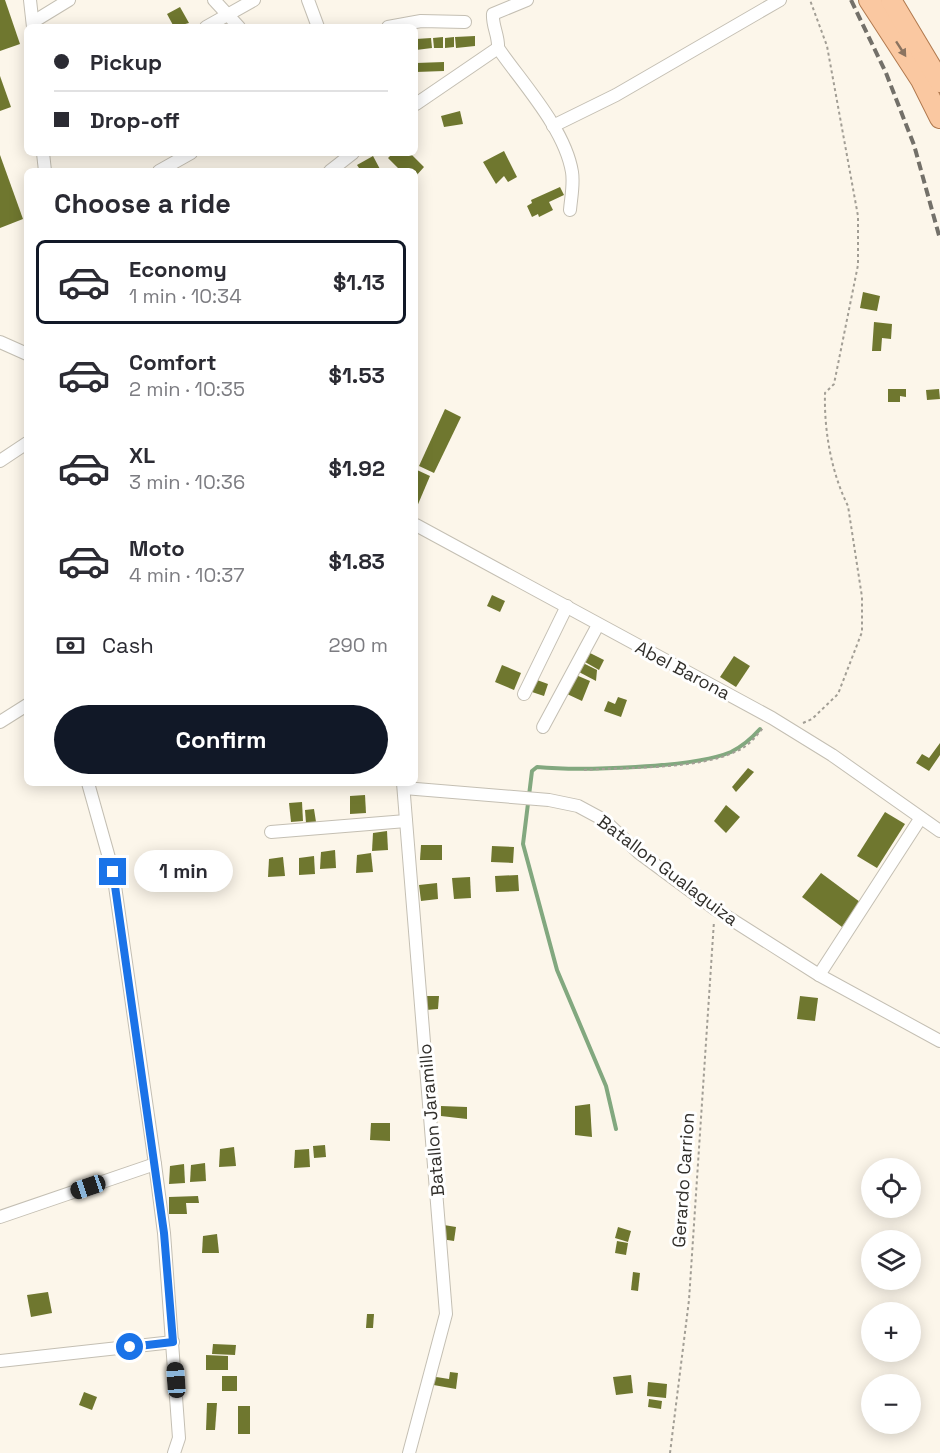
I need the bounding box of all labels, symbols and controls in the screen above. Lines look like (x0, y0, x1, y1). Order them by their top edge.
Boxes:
one-way arrow (895, 41, 906, 57)
text: Pickup (90, 48, 162, 76)
text: Drop-off (90, 106, 180, 134)
text: Choose a ride (54, 186, 231, 221)
icon: car (57, 255, 111, 309)
text: Economy (129, 255, 227, 283)
text: $1.13 (333, 268, 385, 296)
text: 1 min · 10:34 (129, 283, 242, 309)
icon: car (57, 348, 111, 402)
text: Comfort (129, 348, 217, 376)
text: $1.53 (329, 361, 385, 389)
text: 2 min · 10:35 (129, 376, 245, 402)
icon: car (57, 441, 111, 495)
text: XL (129, 441, 155, 469)
text: $1.92 (329, 454, 385, 482)
text: 3 min · 10:36 (129, 469, 245, 495)
icon: car (57, 534, 111, 588)
text: Moto (129, 534, 185, 562)
text: $1.83 (329, 547, 385, 575)
text: 4 min · 10:37 (129, 562, 245, 588)
icon: cash (54, 629, 87, 662)
text: Cash (102, 631, 154, 659)
text: 290 m (329, 632, 388, 658)
street label: Abel Barona (632, 635, 734, 705)
button: Confirm (54, 705, 388, 774)
street label: Batallon Gualaguiza (593, 810, 743, 930)
callout: 1 min (134, 851, 233, 893)
route end (99, 858, 126, 885)
text: 1 min (159, 858, 208, 884)
street label: Batallon Jaramillo (413, 1043, 449, 1197)
street label: Gerardo Carrion (667, 1112, 699, 1248)
map controls (861, 1158, 921, 1434)
button: locate (861, 1158, 921, 1218)
car (68, 1173, 108, 1201)
button: layers (861, 1230, 921, 1290)
button: + (861, 1302, 921, 1362)
route start (116, 1333, 143, 1360)
car (166, 1361, 186, 1399)
button: − (861, 1374, 921, 1434)

